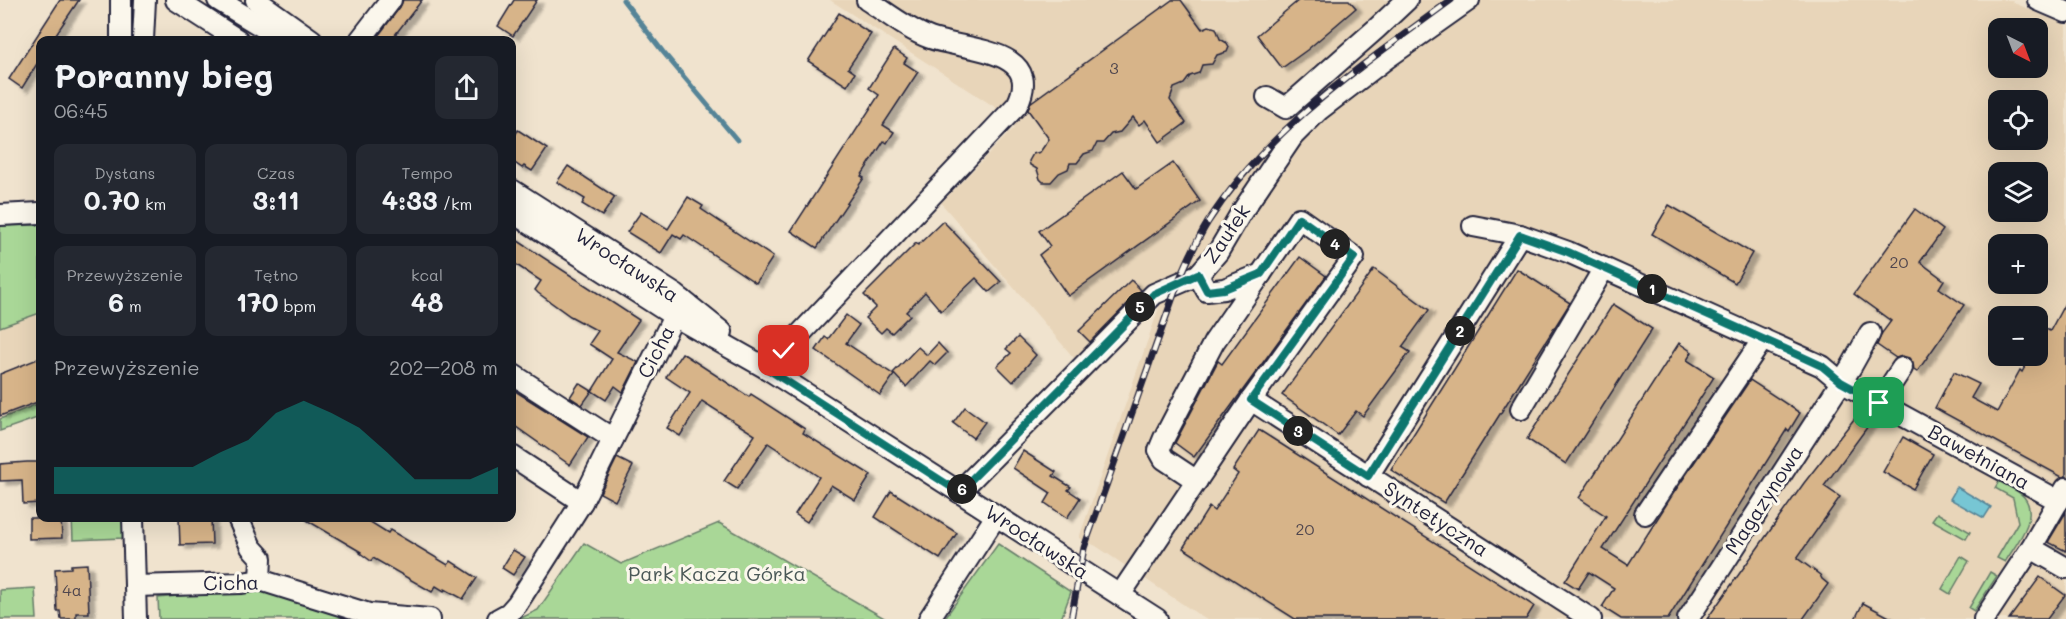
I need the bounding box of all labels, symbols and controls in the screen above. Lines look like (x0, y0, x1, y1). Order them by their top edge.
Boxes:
north arrow (1988, 18, 2048, 78)
map controls (1988, 18, 2048, 366)
text: Poranny bieg (54, 53, 273, 96)
button: share (435, 56, 498, 119)
house number: 3 (1109, 57, 1119, 78)
button: locate (1988, 90, 2048, 150)
text: 06:45 (54, 97, 108, 123)
text: Dystans (95, 162, 155, 183)
text: Czas (257, 162, 295, 183)
text: Tempo (402, 162, 452, 183)
button: layers (1988, 162, 2048, 222)
text: 0.70 (84, 183, 140, 217)
text: 3:11 (253, 183, 299, 217)
text: 4:33 (382, 183, 438, 217)
text: km (140, 193, 166, 214)
text: /km (438, 193, 472, 214)
street label: Zaułek (1197, 199, 1255, 268)
street label: Wrocławska (571, 221, 684, 307)
pin: 4 (1320, 229, 1350, 259)
text: 4 (1330, 233, 1340, 254)
button: + (1988, 234, 2048, 294)
house number: 20 (1890, 251, 1909, 272)
text: Przewyższenie (67, 264, 183, 285)
text: Tętno (254, 264, 298, 285)
text: kcal (411, 264, 443, 285)
pin: 1 (1637, 274, 1667, 304)
text: 1 (1648, 278, 1656, 299)
text: 6 (108, 285, 124, 319)
text: 170 (236, 285, 278, 319)
text: 48 (411, 285, 443, 319)
pin: 5 (1125, 292, 1155, 322)
text: m (124, 295, 142, 316)
text: bpm (278, 295, 316, 316)
text: 5 (1135, 296, 1145, 317)
button: − (1988, 306, 2048, 366)
pin: 2 (1445, 316, 1475, 346)
text: 2 (1456, 320, 1464, 341)
street label: Cicha (631, 321, 679, 382)
pin (758, 325, 809, 376)
icon: check (767, 334, 800, 367)
text: Przewyższenie (54, 354, 200, 380)
text: 202–208 m (389, 354, 498, 380)
pin (1853, 377, 1904, 428)
icon: arrive (1862, 386, 1895, 419)
pin: 3 (1283, 416, 1313, 446)
street label: Bawełniana (1924, 418, 2035, 495)
text: 3 (1293, 420, 1303, 441)
street label: Magazynowa (1718, 440, 1808, 559)
pin: 6 (947, 474, 977, 504)
street label: Syntetyczna (1379, 475, 1494, 562)
text: 6 (957, 478, 967, 499)
street label: Wrocławska (981, 498, 1094, 584)
house number: 20 (1296, 518, 1315, 539)
park label: Park Kacza Górka (628, 560, 806, 586)
street label: Cicha (203, 569, 259, 595)
house number: 4a (62, 579, 82, 600)

